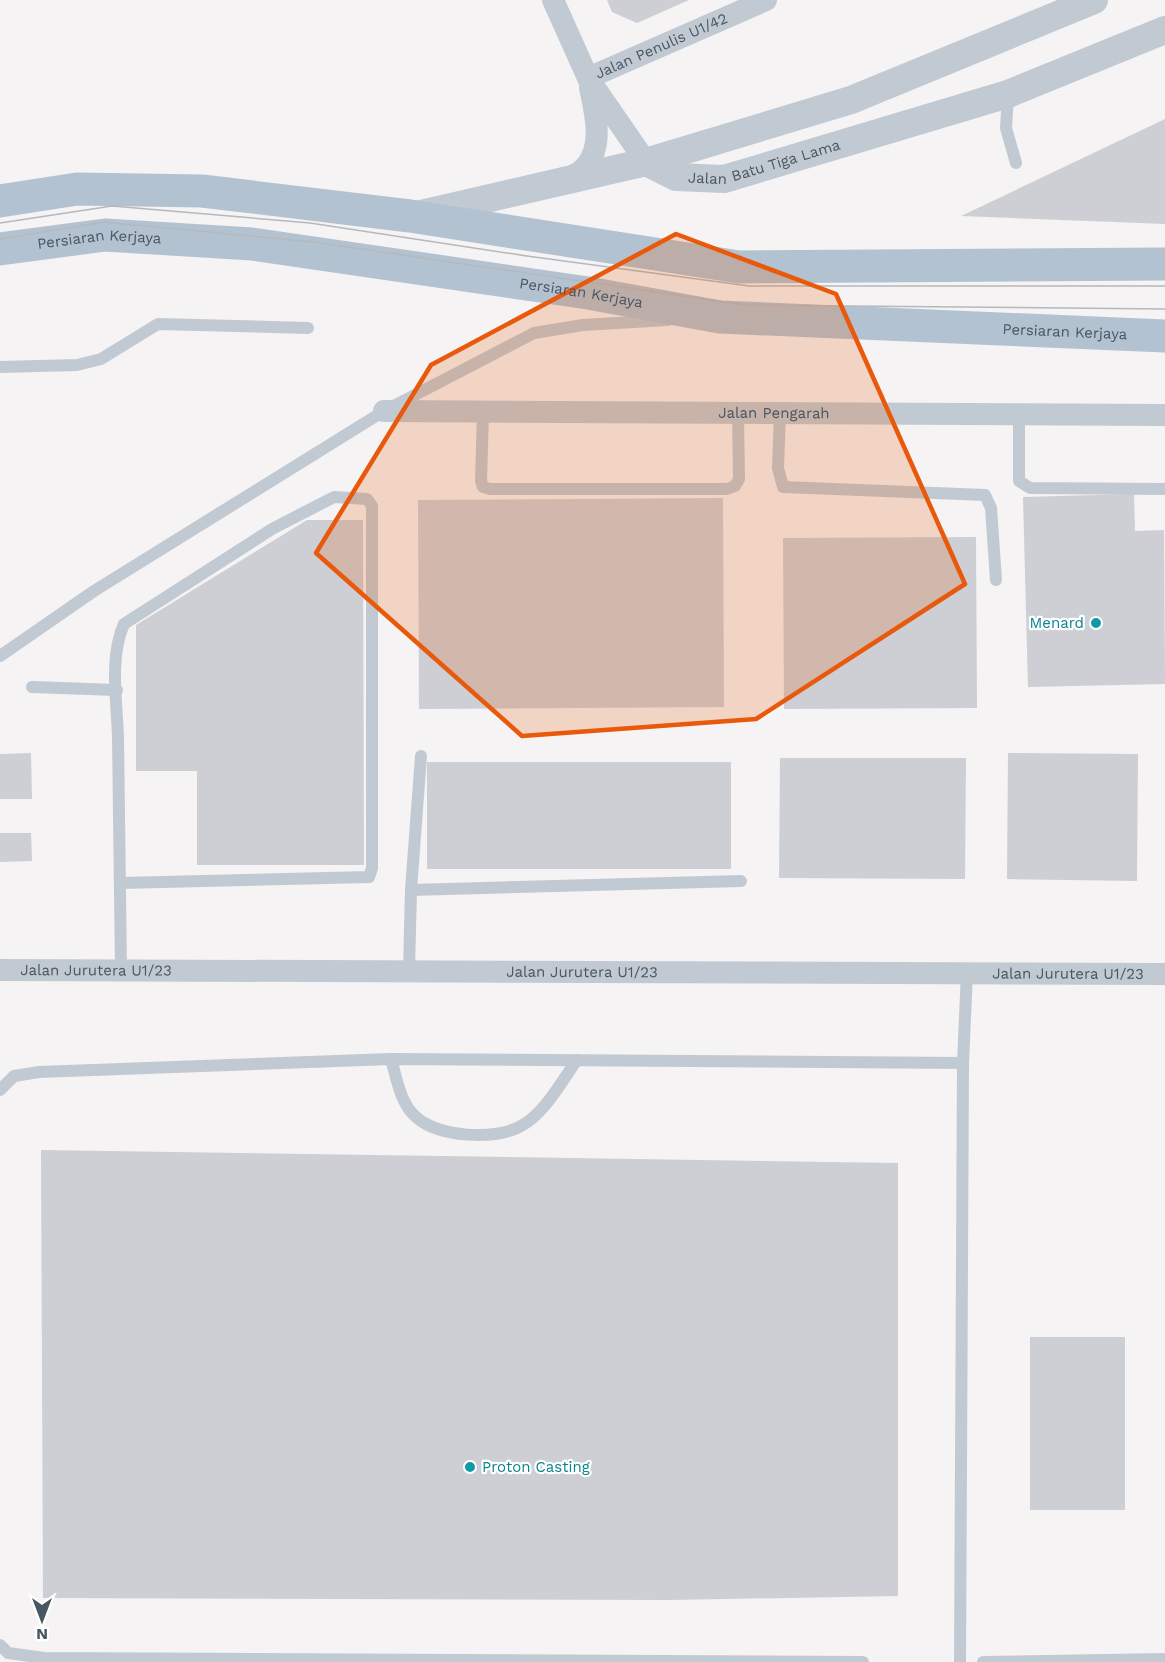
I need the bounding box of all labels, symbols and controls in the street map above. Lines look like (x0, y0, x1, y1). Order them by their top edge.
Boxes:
street label: Jalan Penulis U1/42 (592, 9, 730, 83)
street label: Jalan Batu Tiga Lama (688, 136, 843, 188)
street label: Persiaran Kerjaya (36, 226, 162, 253)
street label: Persiaran Kerjaya (518, 274, 645, 312)
street label: Persiaran Kerjaya (1002, 320, 1128, 343)
street label: Jalan Pengarah (718, 404, 830, 422)
place label: Menard (1030, 614, 1084, 632)
marker: Menard (1089, 616, 1103, 630)
street label: Jalan Jurutera U1/23 (20, 961, 172, 980)
street label: Jalan Jurutera U1/23 (506, 963, 658, 981)
street label: Jalan Jurutera U1/23 (992, 964, 1144, 983)
place label: Proton Casting (482, 1458, 590, 1476)
marker: Proton Casting (463, 1460, 477, 1474)
north arrow (12, 1590, 72, 1650)
text: N (36, 1625, 48, 1644)

